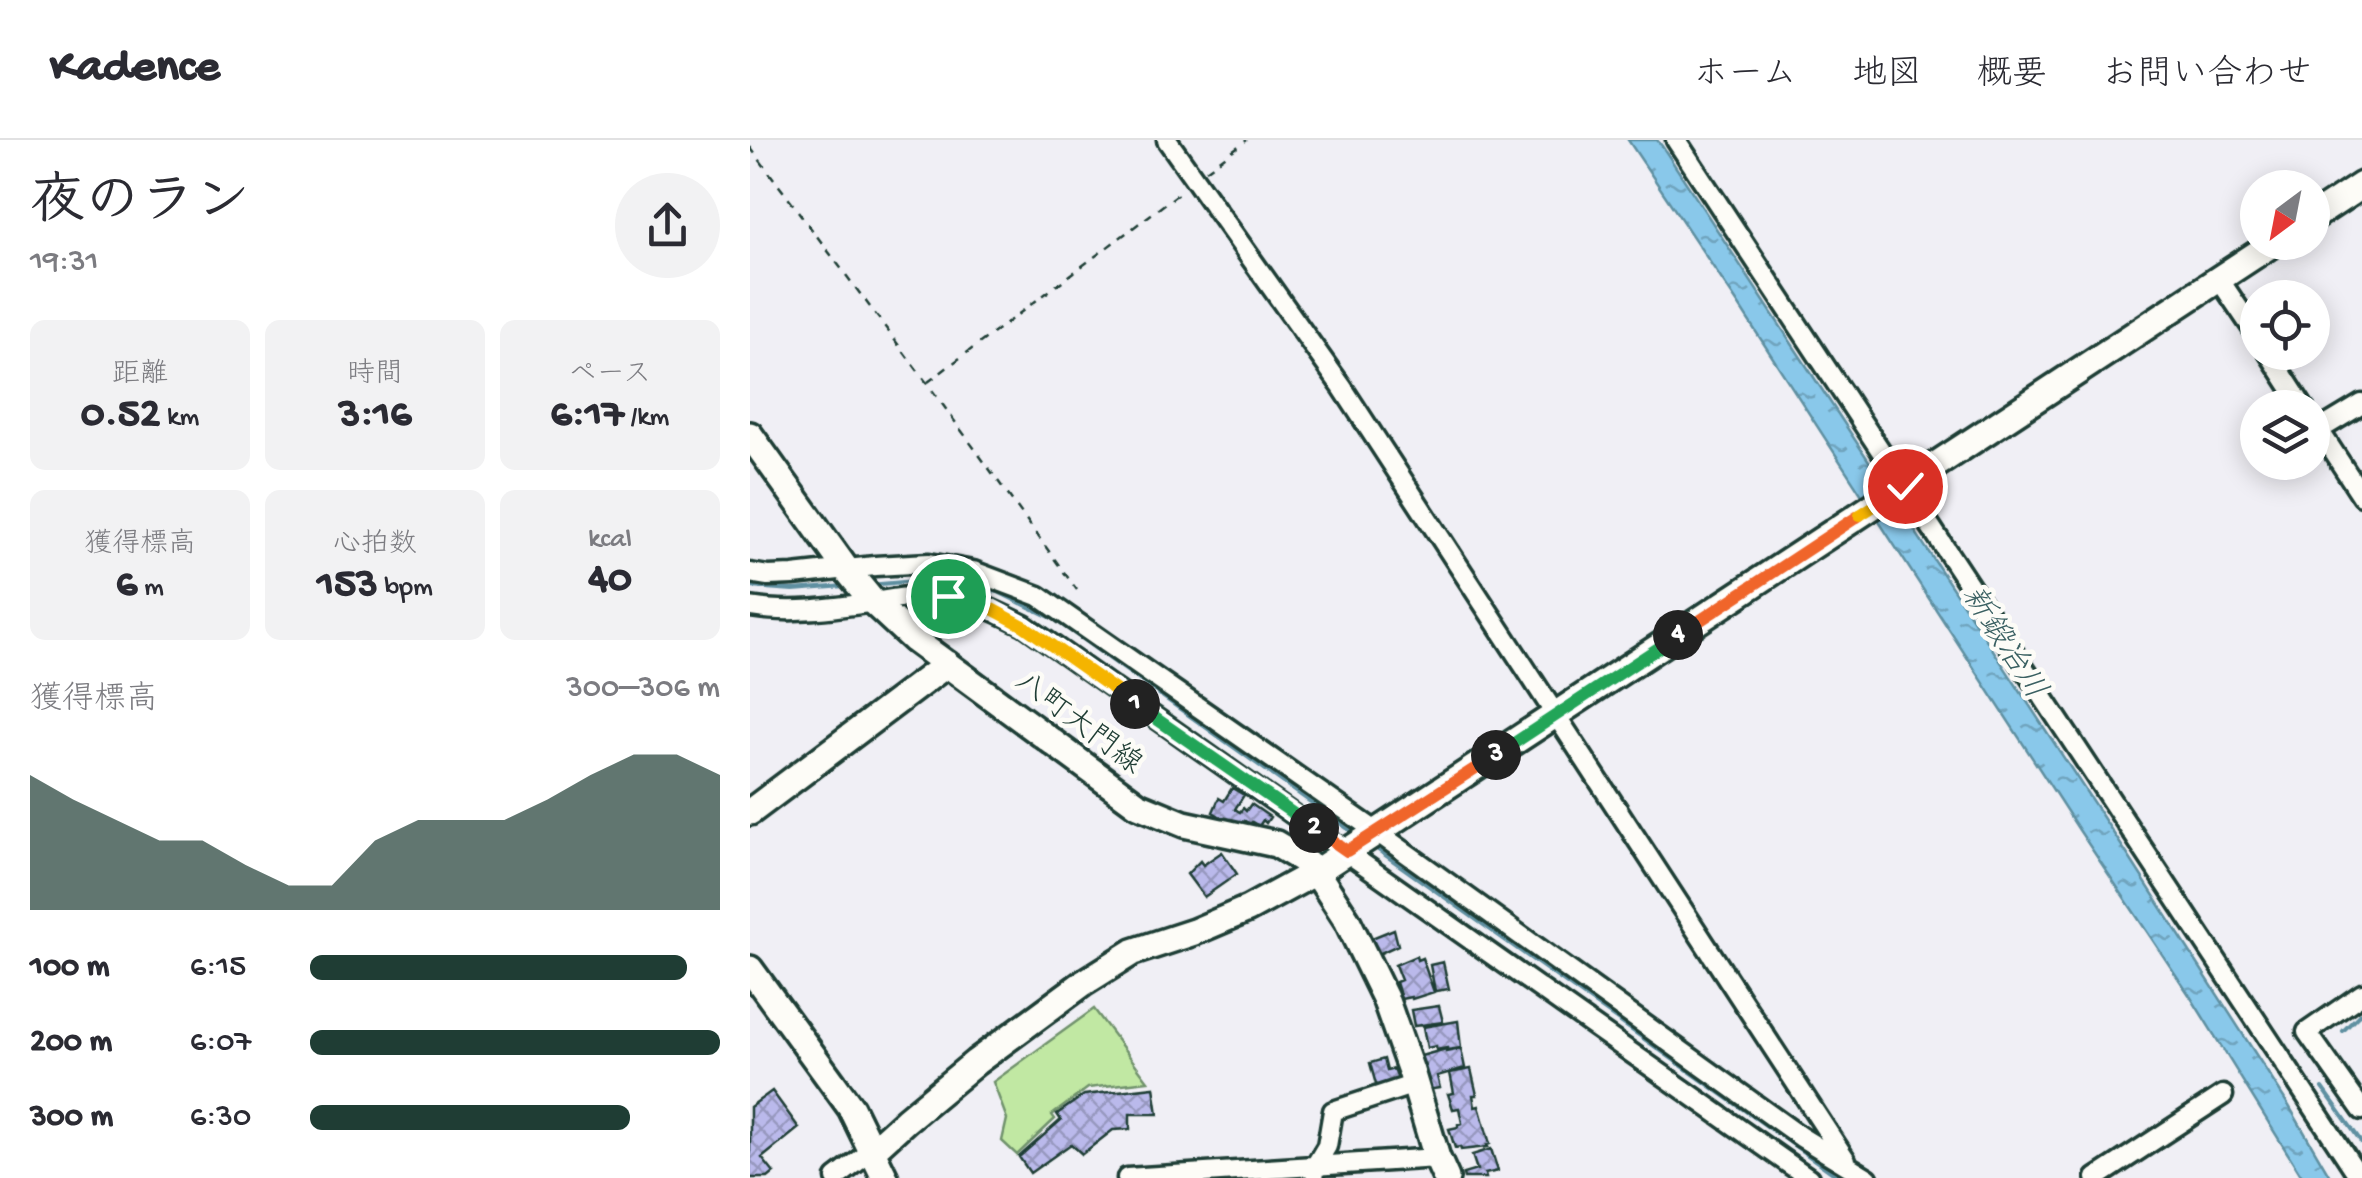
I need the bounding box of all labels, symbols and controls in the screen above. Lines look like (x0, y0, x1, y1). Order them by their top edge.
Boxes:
text: Kadence (50, 41, 220, 98)
text: ホーム (1693, 56, 1797, 97)
text: 地図 (1852, 56, 1922, 97)
text: 概要 (1977, 56, 2047, 97)
text: お問い合わせ (2102, 56, 2312, 97)
north arrow (2240, 170, 2330, 260)
map controls (2240, 170, 2330, 480)
button: share (615, 173, 720, 278)
text: 夜のラン (30, 174, 250, 238)
text: 19:31 (30, 244, 99, 282)
button: locate (2240, 280, 2330, 370)
text: 距離 (112, 359, 168, 392)
text: 時間 (347, 359, 403, 392)
text: ペース (569, 359, 651, 392)
button: layers (2240, 390, 2330, 480)
text: 0.52 (81, 392, 160, 441)
text: 3:16 (338, 392, 412, 441)
text: 6:17 (551, 392, 624, 441)
text: km (160, 402, 199, 435)
text: /km (624, 402, 670, 435)
pin (1863, 444, 1948, 529)
icon: check (1878, 459, 1933, 514)
text: kcal (588, 524, 632, 557)
text: 獲得標高 (84, 529, 196, 562)
text: 心拍数 (333, 529, 417, 562)
pin (906, 554, 991, 639)
text: 40 (588, 557, 632, 606)
text: 6 (116, 562, 137, 611)
text: 153 (317, 562, 378, 611)
icon: arrive (921, 569, 976, 624)
text: m (137, 572, 164, 605)
text: bpm (378, 572, 433, 605)
water label: 新鍛冶川 (1951, 579, 2053, 708)
pin: 4 (1653, 610, 1703, 660)
text: 4 (1671, 618, 1685, 651)
street label: 八町大門線 (1007, 664, 1149, 784)
text: 300–306 m (566, 670, 720, 708)
pin: 1 (1110, 679, 1160, 729)
text: 獲得標高 (30, 682, 158, 720)
text: 1 (1129, 687, 1141, 720)
pin: 3 (1471, 730, 1521, 780)
text: 3 (1489, 738, 1503, 771)
pin: 2 (1289, 803, 1339, 853)
text: 2 (1307, 811, 1321, 844)
text: 100 m (30, 949, 110, 987)
text: 6:15 (190, 949, 246, 987)
text: 200 m (30, 1024, 112, 1062)
text: 6:07 (190, 1024, 251, 1062)
text: 300 m (30, 1099, 113, 1137)
text: 6:30 (190, 1099, 251, 1137)

